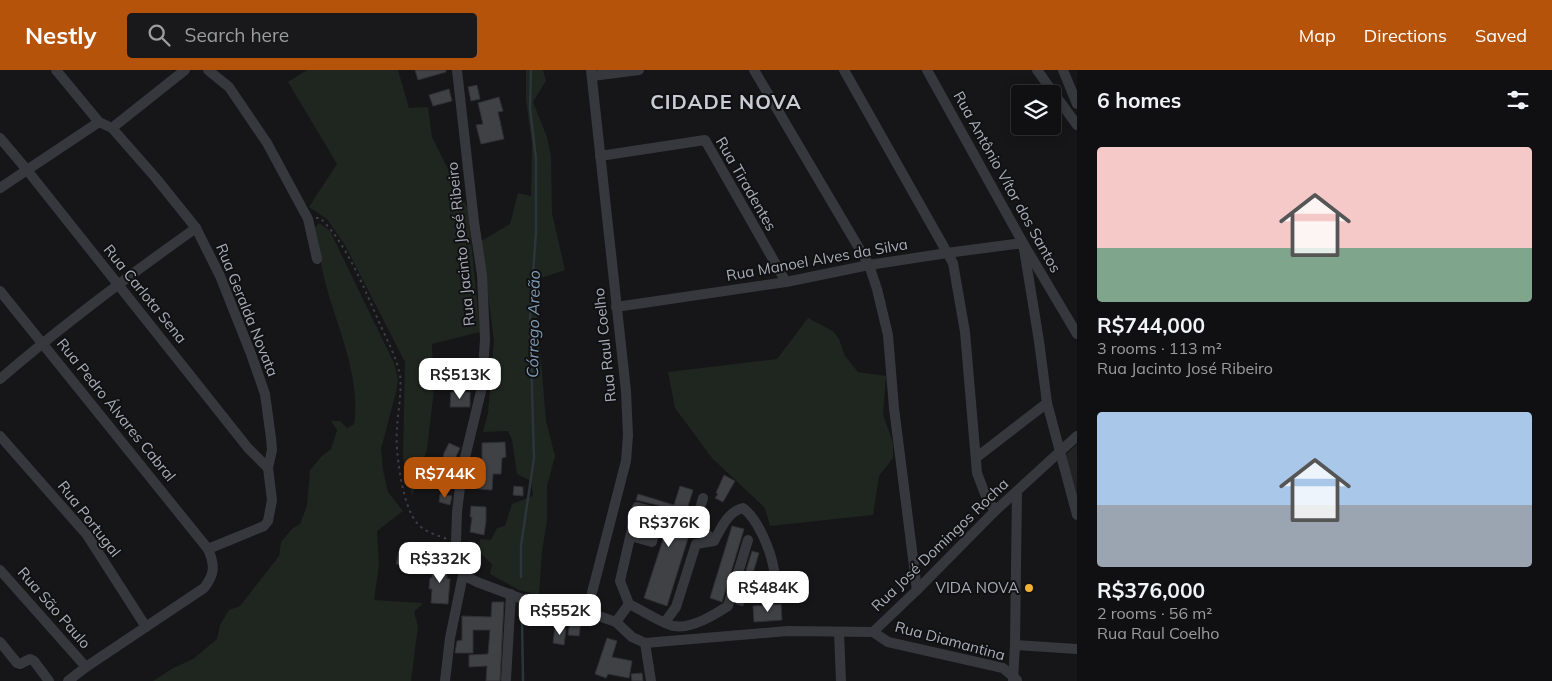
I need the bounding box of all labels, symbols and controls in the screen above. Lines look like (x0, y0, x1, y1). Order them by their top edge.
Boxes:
search box (127, 13, 477, 58)
text: Nestly (25, 20, 97, 50)
icon: search (145, 21, 173, 49)
text: Search here (185, 23, 289, 47)
text: Map (1299, 24, 1336, 47)
text: Directions (1364, 24, 1447, 47)
text: Saved (1475, 24, 1527, 47)
map controls (1011, 85, 1061, 135)
button: layers (1011, 85, 1061, 135)
icon: filters (1504, 86, 1532, 114)
text: 6 homes (1097, 87, 1181, 113)
street label: Rua Antônio Vítor dos Santos (949, 88, 1065, 276)
district label: CIDADE NOVA (650, 89, 802, 114)
street label: Rua Tiradentes (712, 133, 781, 234)
street label: Rua Jacinto José Ribeiro (442, 161, 479, 327)
icon: home (1270, 180, 1360, 270)
street label: Rua Manoel Alves da Silva (725, 234, 909, 285)
street label: Rua Carlota Sena (100, 240, 191, 347)
street label: Rua Geralda Novata (212, 241, 283, 379)
water label: Córrego Areão (522, 270, 544, 378)
street label: Rua Raul Coelho (589, 287, 620, 403)
text: R$744,000 (1097, 312, 1205, 338)
street label: Rua Pedro Álvares Cabral (53, 334, 180, 485)
text: 3 rooms · 113 m² (1097, 338, 1222, 358)
pin: R$513K (419, 358, 501, 400)
text: Rua Jacinto José Ribeiro (1097, 358, 1273, 378)
text: R$513K (430, 364, 490, 384)
icon: home (1270, 445, 1360, 535)
pin: R$744K (404, 456, 486, 499)
text: R$744K (415, 463, 475, 483)
street label: Rua José Domingos Rocha (867, 474, 1012, 615)
street label: Rua Portugal (54, 477, 125, 561)
pin: R$376K (628, 506, 710, 548)
text: R$376K (639, 512, 699, 532)
pin: R$332K (399, 542, 481, 584)
text: R$332K (410, 548, 470, 568)
street label: Rua São Paulo (14, 563, 95, 652)
pin: R$484K (727, 570, 809, 613)
text: R$484K (738, 577, 798, 597)
text: R$376,000 (1097, 577, 1205, 603)
place label: VIDA NOVA (935, 578, 1019, 597)
marker: VIDA NOVA (1023, 582, 1035, 594)
pin: R$552K (519, 594, 601, 636)
text: R$552K (530, 600, 590, 620)
text: 2 rooms · 56 m² (1097, 603, 1212, 623)
street label: Rua Diamantina (893, 617, 1007, 664)
text: Rua Raul Coelho (1097, 623, 1219, 643)

